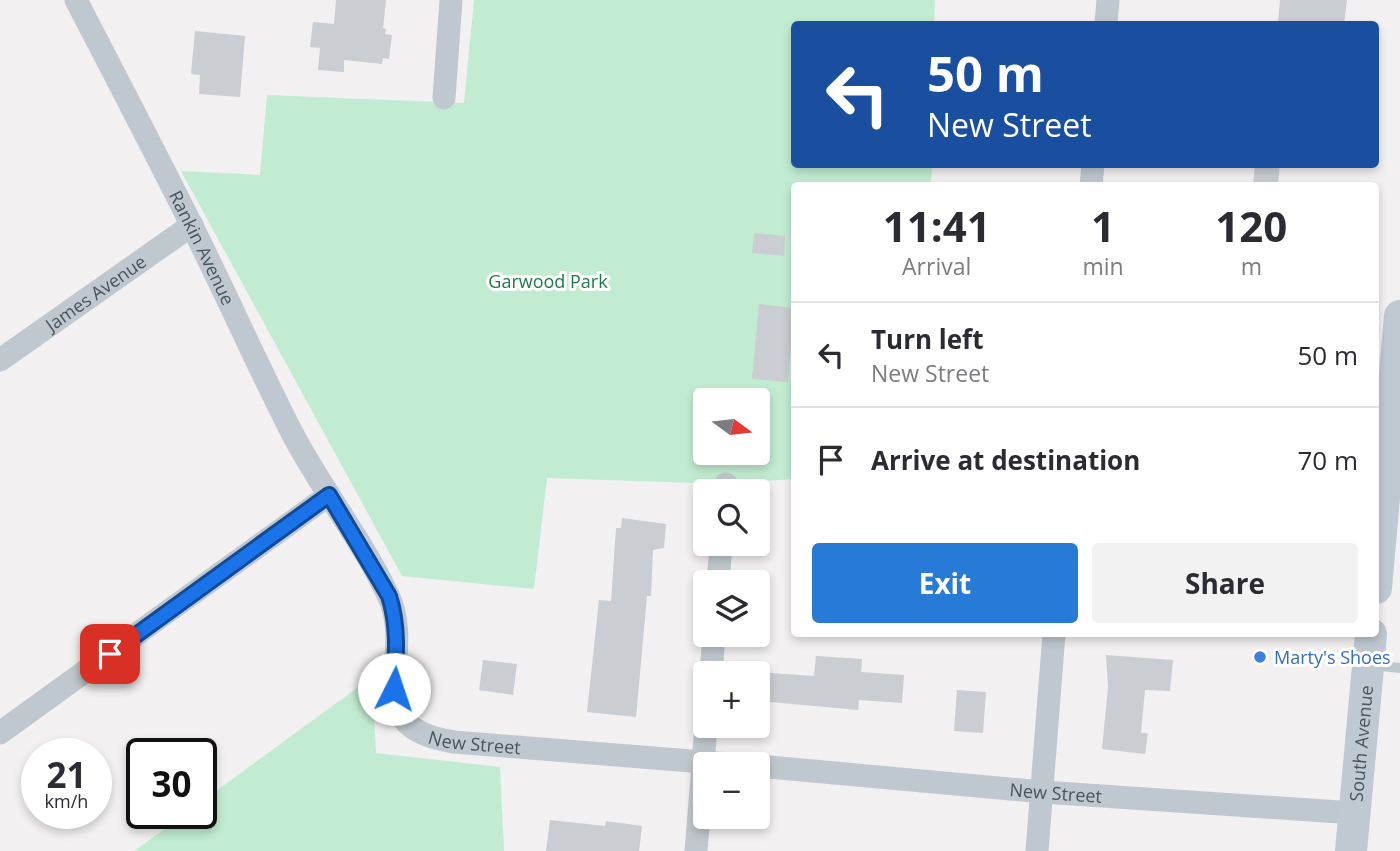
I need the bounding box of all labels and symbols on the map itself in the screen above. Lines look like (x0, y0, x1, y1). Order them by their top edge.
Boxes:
street label: Rankin Avenue (164, 186, 240, 309)
street label: James Avenue (39, 249, 151, 337)
park label: Garwood Park (488, 269, 608, 293)
north arrow (693, 388, 770, 466)
pin (80, 624, 140, 684)
place label: Marty's Shoes (1274, 645, 1391, 669)
marker: Marty's Shoes (1252, 649, 1268, 665)
position arrow (357, 652, 431, 726)
street label: South Avenue (1344, 684, 1378, 803)
street label: New Street (426, 725, 522, 759)
speed limit sign: 30 (126, 738, 217, 829)
street label: New Street (1009, 777, 1103, 808)

